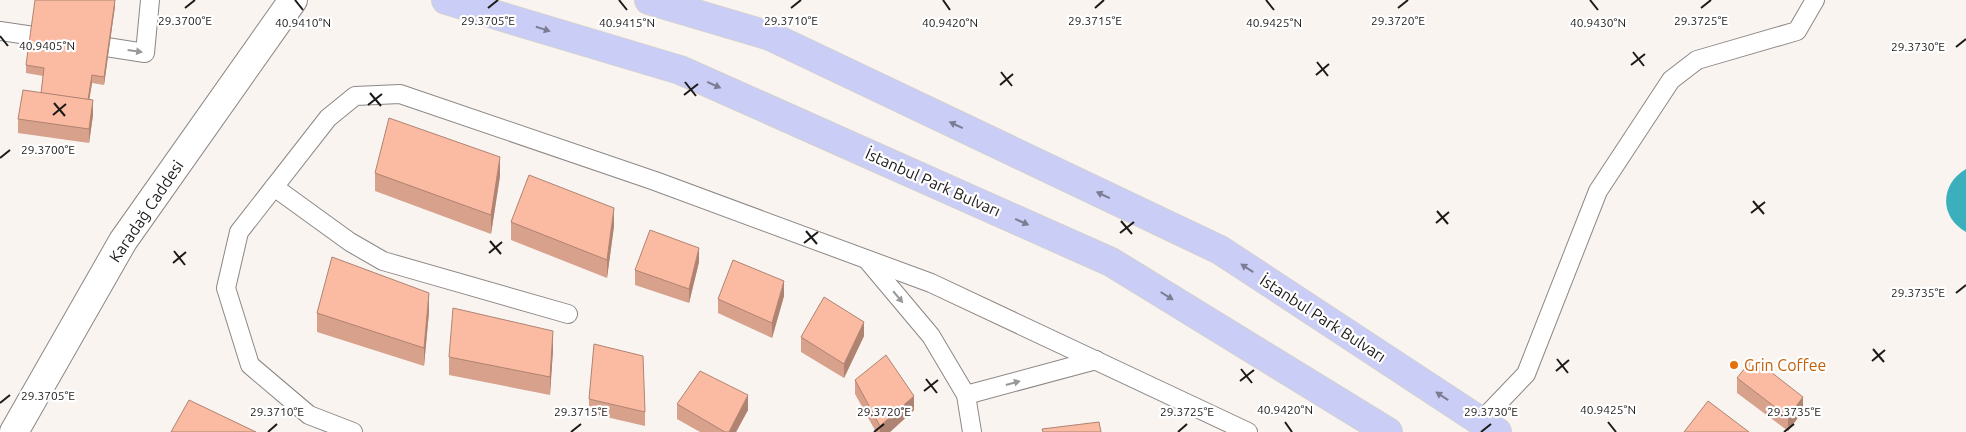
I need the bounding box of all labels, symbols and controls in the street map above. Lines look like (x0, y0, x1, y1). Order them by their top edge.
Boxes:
text: 29.3700°E (158, 14, 212, 27)
text: 29.3705°E (461, 14, 515, 27)
text: 29.3710°E (764, 14, 818, 27)
text: 29.3715°E (1068, 14, 1122, 27)
text: 29.3720°E (1371, 14, 1425, 27)
text: 29.3725°E (1674, 14, 1728, 27)
text: 40.9410°N (275, 16, 331, 29)
text: 40.9415°N (599, 16, 655, 29)
text: 40.9420°N (922, 16, 978, 29)
text: 40.9425°N (1246, 16, 1302, 29)
text: 40.9430°N (1570, 16, 1626, 29)
one-way arrow (536, 25, 551, 33)
text: 40.9405°N (19, 39, 75, 52)
text: 29.3730°E (1891, 40, 1945, 53)
one-way arrow (127, 48, 143, 56)
one-way arrow (707, 81, 721, 89)
one-way arrow (949, 121, 963, 129)
text: 29.3700°E (21, 143, 75, 156)
street label: İstanbul Park Bulvarı (863, 144, 1003, 220)
street label: Karadağ Caddesi (105, 157, 187, 265)
one-way arrow (1096, 190, 1110, 198)
one-way arrow (1015, 219, 1029, 227)
one-way arrow (1241, 264, 1254, 273)
street label: İstanbul Park Bulvarı (1257, 271, 1389, 365)
text: 29.3735°E (1891, 286, 1945, 299)
one-way arrow (893, 290, 904, 303)
one-way arrow (1160, 291, 1173, 301)
place label: Grin Coffee (1744, 356, 1826, 374)
marker: Grin Coffee (1728, 359, 1740, 371)
one-way arrow (1006, 378, 1021, 386)
text: 29.3705°E (21, 389, 75, 402)
one-way arrow (1435, 391, 1449, 400)
text: 40.9420°N (1257, 403, 1313, 416)
text: 40.9425°N (1580, 403, 1636, 416)
text: 29.3710°E (250, 405, 304, 418)
text: 29.3715°E (554, 405, 608, 418)
text: 29.3720°E (857, 405, 911, 418)
text: 29.3725°E (1160, 405, 1214, 418)
text: 29.3730°E (1464, 405, 1518, 418)
text: 29.3735°E (1767, 405, 1821, 418)

